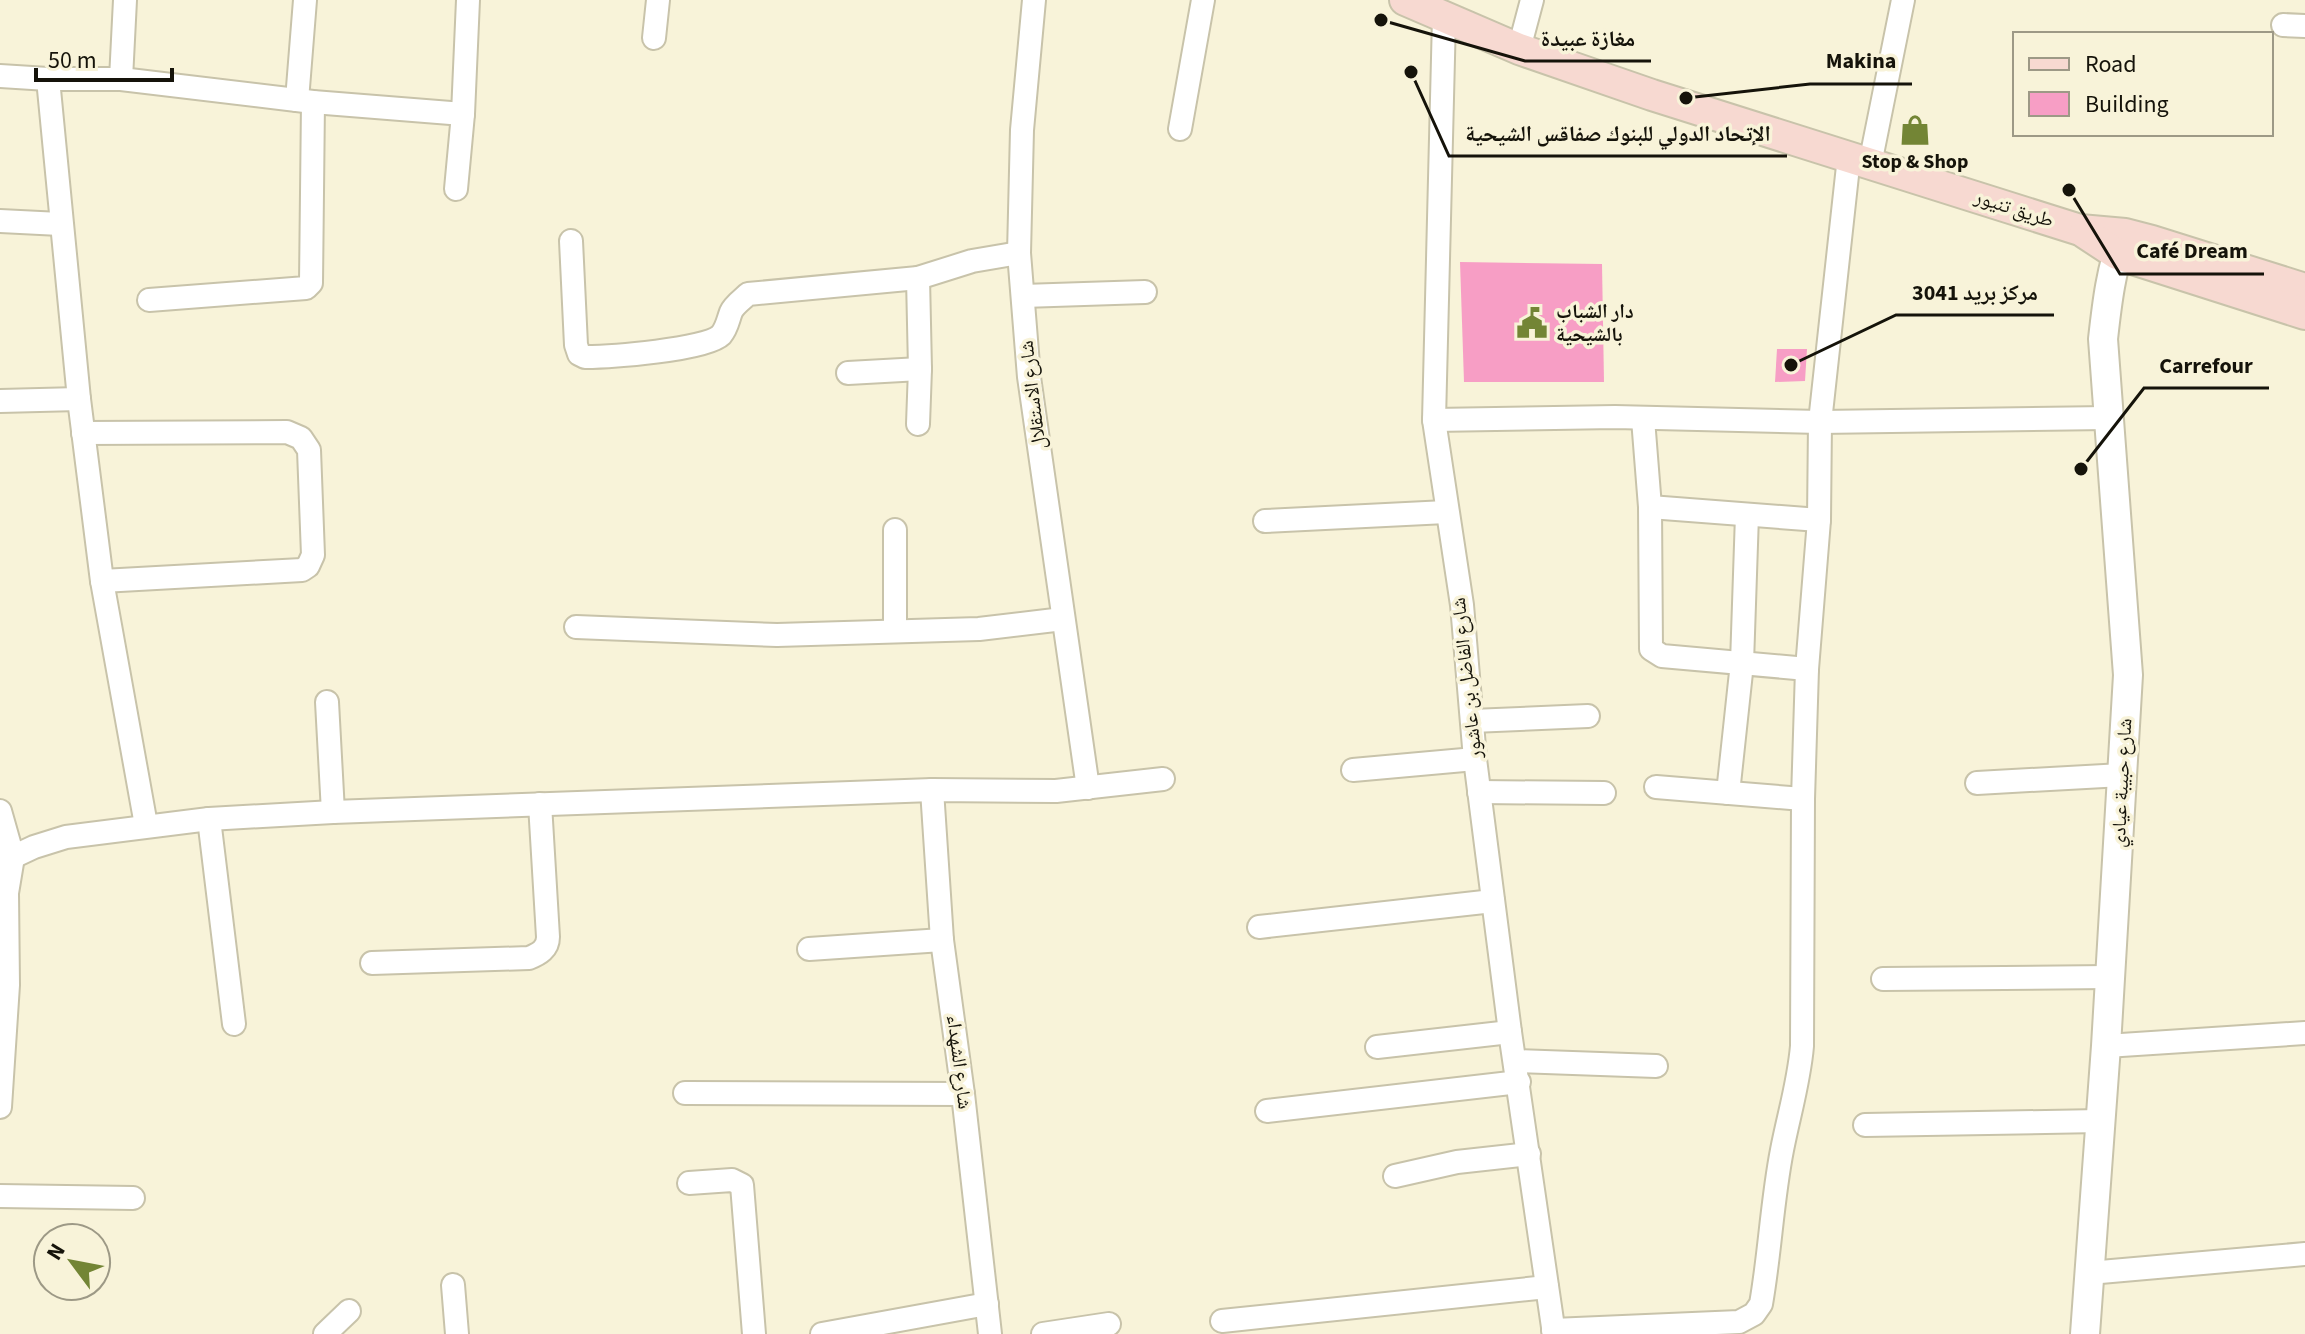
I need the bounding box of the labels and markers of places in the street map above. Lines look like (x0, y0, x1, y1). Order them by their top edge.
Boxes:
callout: مغازة عبيدة (1525, 15, 1651, 61)
callout: Makina (1810, 38, 1912, 84)
callout: الإتحاد الدولي للبنوك صفاقس الشيحية (1449, 110, 1787, 156)
shop icon: Stop & Shop (1898, 113, 1932, 147)
place label: Stop & Shop (1862, 148, 1968, 176)
callout: Café Dream (2120, 228, 2264, 274)
callout: مركز بريد 3041 (1896, 269, 2054, 315)
place label: دار الشباب بالشيحية (1556, 298, 1634, 349)
public building icon: دار الشباب بالشيحية (1515, 306, 1549, 340)
callout: Carrefour (2144, 342, 2269, 388)

